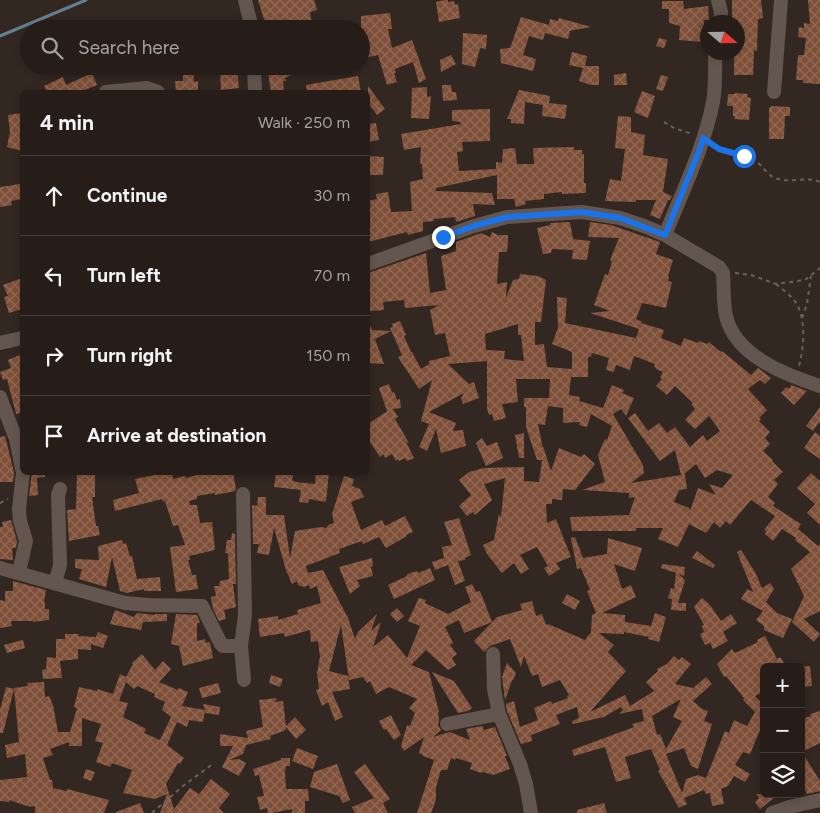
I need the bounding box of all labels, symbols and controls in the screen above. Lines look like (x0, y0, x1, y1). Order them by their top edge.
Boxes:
north arrow (700, 15, 745, 60)
search box (20, 20, 370, 75)
icon: search (38, 34, 66, 62)
text: Search here (78, 36, 180, 59)
text: 4 min (40, 110, 94, 135)
text: Walk · 250 m (258, 113, 350, 132)
route start (733, 145, 756, 168)
icon: ahead (40, 182, 68, 210)
text: Continue (87, 184, 167, 207)
text: 30 m (313, 186, 350, 205)
route end (432, 226, 455, 249)
icon: left (40, 262, 68, 290)
text: Turn left (87, 264, 161, 287)
text: 70 m (314, 266, 350, 285)
icon: right (40, 342, 68, 370)
text: Turn right (87, 344, 173, 367)
text: 150 m (306, 346, 350, 365)
icon: arrive (40, 422, 68, 450)
text: Arrive at destination (87, 424, 266, 447)
map controls (760, 663, 805, 798)
button: + (760, 663, 805, 708)
button: − (760, 708, 805, 753)
button: layers (760, 753, 805, 798)

